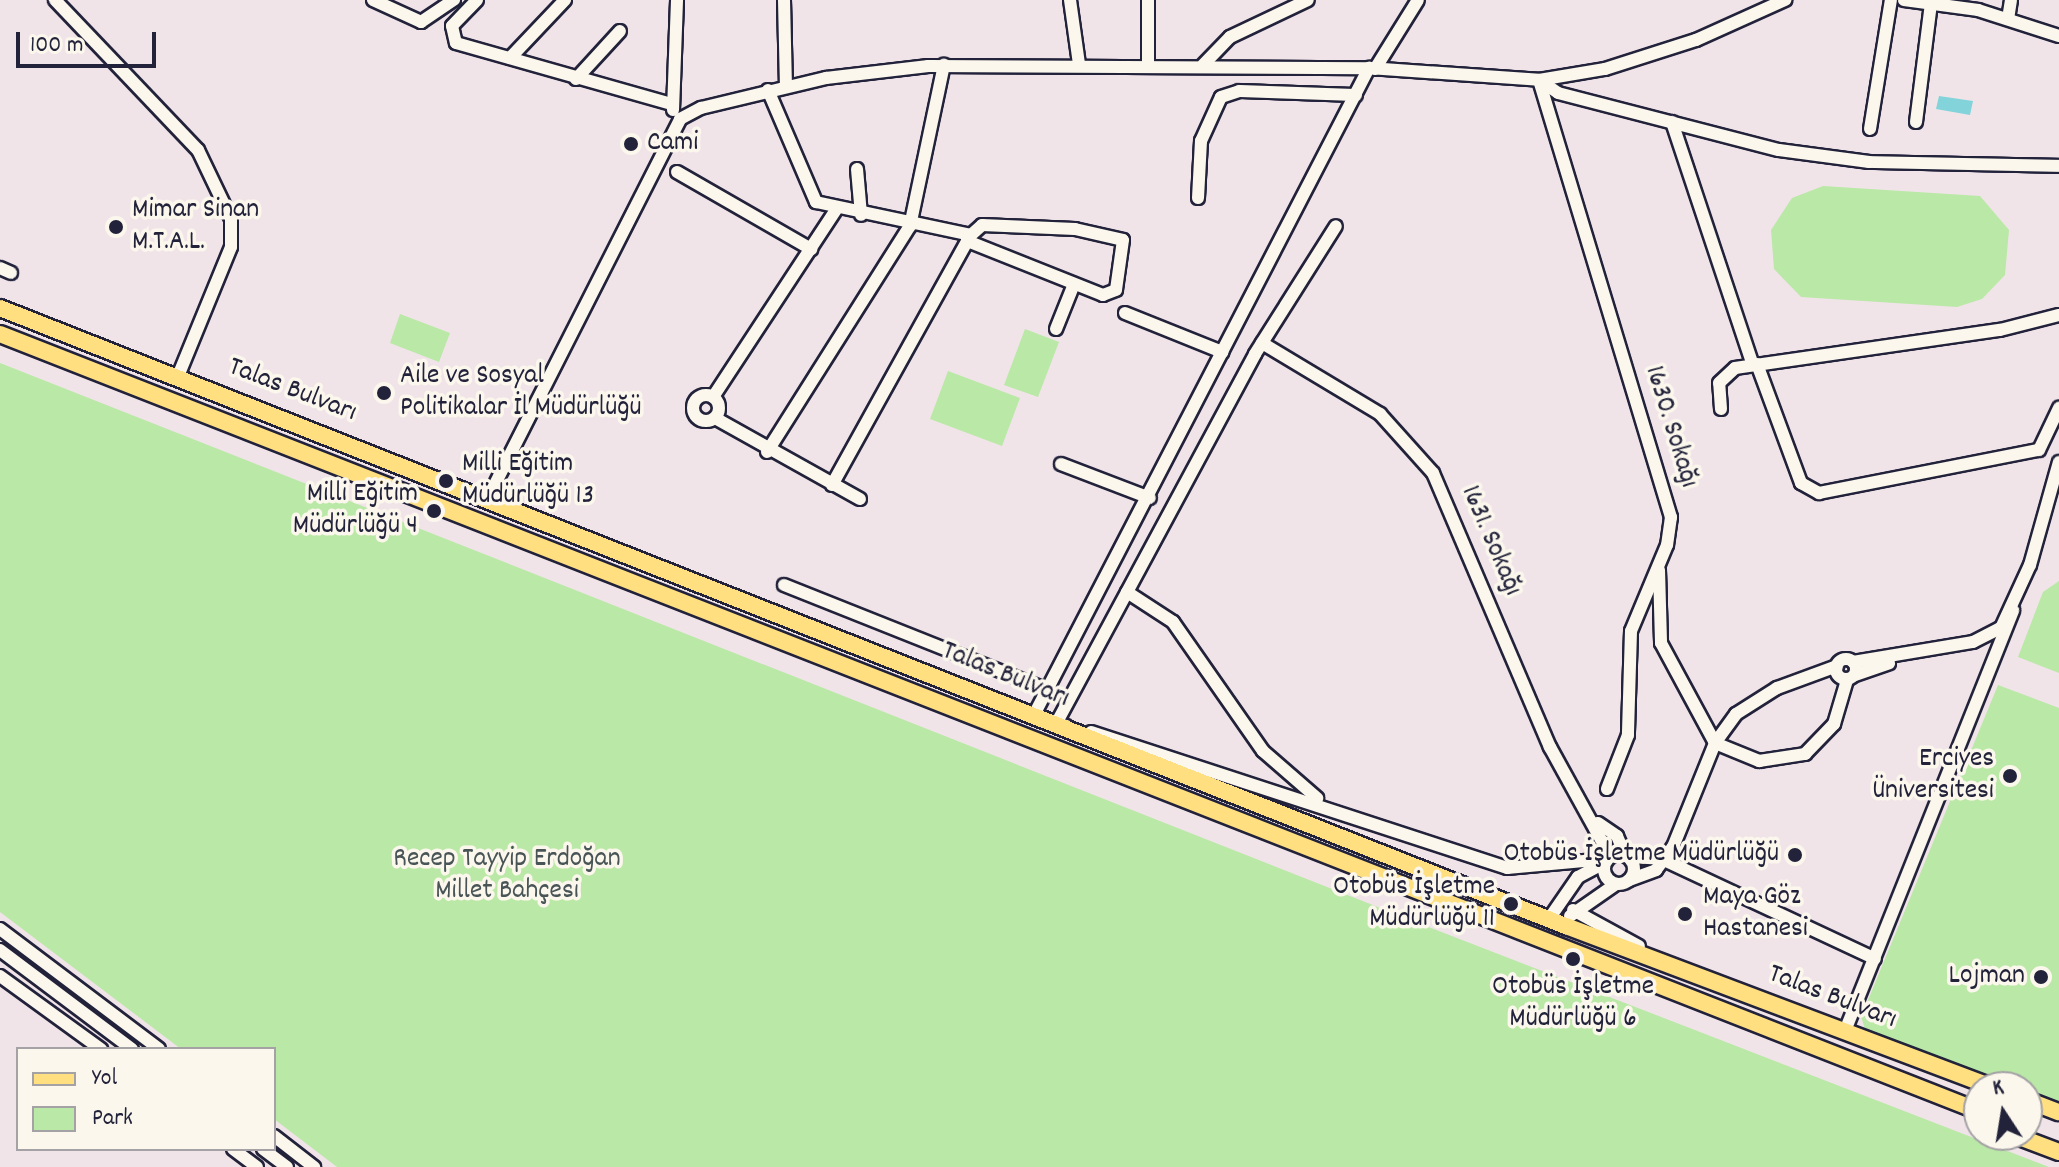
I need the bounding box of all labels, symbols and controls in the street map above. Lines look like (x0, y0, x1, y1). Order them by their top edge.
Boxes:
scale bar (20, 16, 160, 66)
text: 100 m (30, 29, 83, 63)
place label: Cami (647, 127, 698, 161)
marker: Cami (622, 135, 640, 153)
place label: Mimar Sinan M.T.A.L. (132, 194, 259, 260)
marker: Mimar Sinan M.T.A.L. (107, 218, 125, 236)
street label: Talas Bulvarı (223, 351, 361, 431)
place label: Aile ve Sosyal Politikalar İl Müdürlüğü (400, 360, 642, 426)
street label: 1630. Sokağı (1636, 362, 1704, 492)
marker: Aile ve Sosyal Politikalar İl Müdürlüğü (375, 384, 393, 402)
place label: Milli Eğitim Müdürlüğü 13 (462, 448, 594, 514)
marker: Milli Eğitim Müdürlüğü 13 (437, 472, 455, 490)
place label: Milli Eğitim Müdürlüğü 4 (293, 478, 418, 544)
street label: 1631. Sokağı (1452, 481, 1528, 601)
marker: Milli Eğitim Müdürlüğü 4 (425, 502, 443, 520)
street label: Talas Bulvarı (936, 635, 1074, 717)
place label: Erciyes Üniversitesi (1872, 743, 1994, 809)
marker: Erciyes Üniversitesi (2001, 767, 2019, 785)
place label: Otobüs İşletme Müdürlüğü (1503, 838, 1779, 872)
park label: Recep Tayyip Erdoğan Millet Bahçesi (393, 843, 621, 909)
marker: Otobüs İşletme Müdürlüğü (1786, 846, 1804, 864)
place label: Otobüs İşletme Müdürlüğü 11 (1333, 871, 1495, 937)
place label: Maya Göz Hastanesi (1703, 881, 1808, 947)
marker: Otobüs İşletme Müdürlüğü 11 (1502, 895, 1520, 913)
marker: Maya Göz Hastanesi (1674, 903, 1696, 925)
marker: Otobüs İşletme Müdürlüğü 6 (1564, 950, 1582, 968)
street label: Talas Bulvarı (1763, 958, 1901, 1038)
place label: Lojman (1948, 960, 2025, 994)
marker: Lojman (2032, 968, 2050, 986)
place label: Otobüs İşletme Müdürlüğü 6 (1492, 971, 1654, 1037)
legend (16, 1047, 276, 1151)
text: Yol (92, 1062, 117, 1096)
north arrow (1963, 1071, 2043, 1151)
text: K (1990, 1073, 2007, 1105)
text: Park (92, 1102, 133, 1136)

